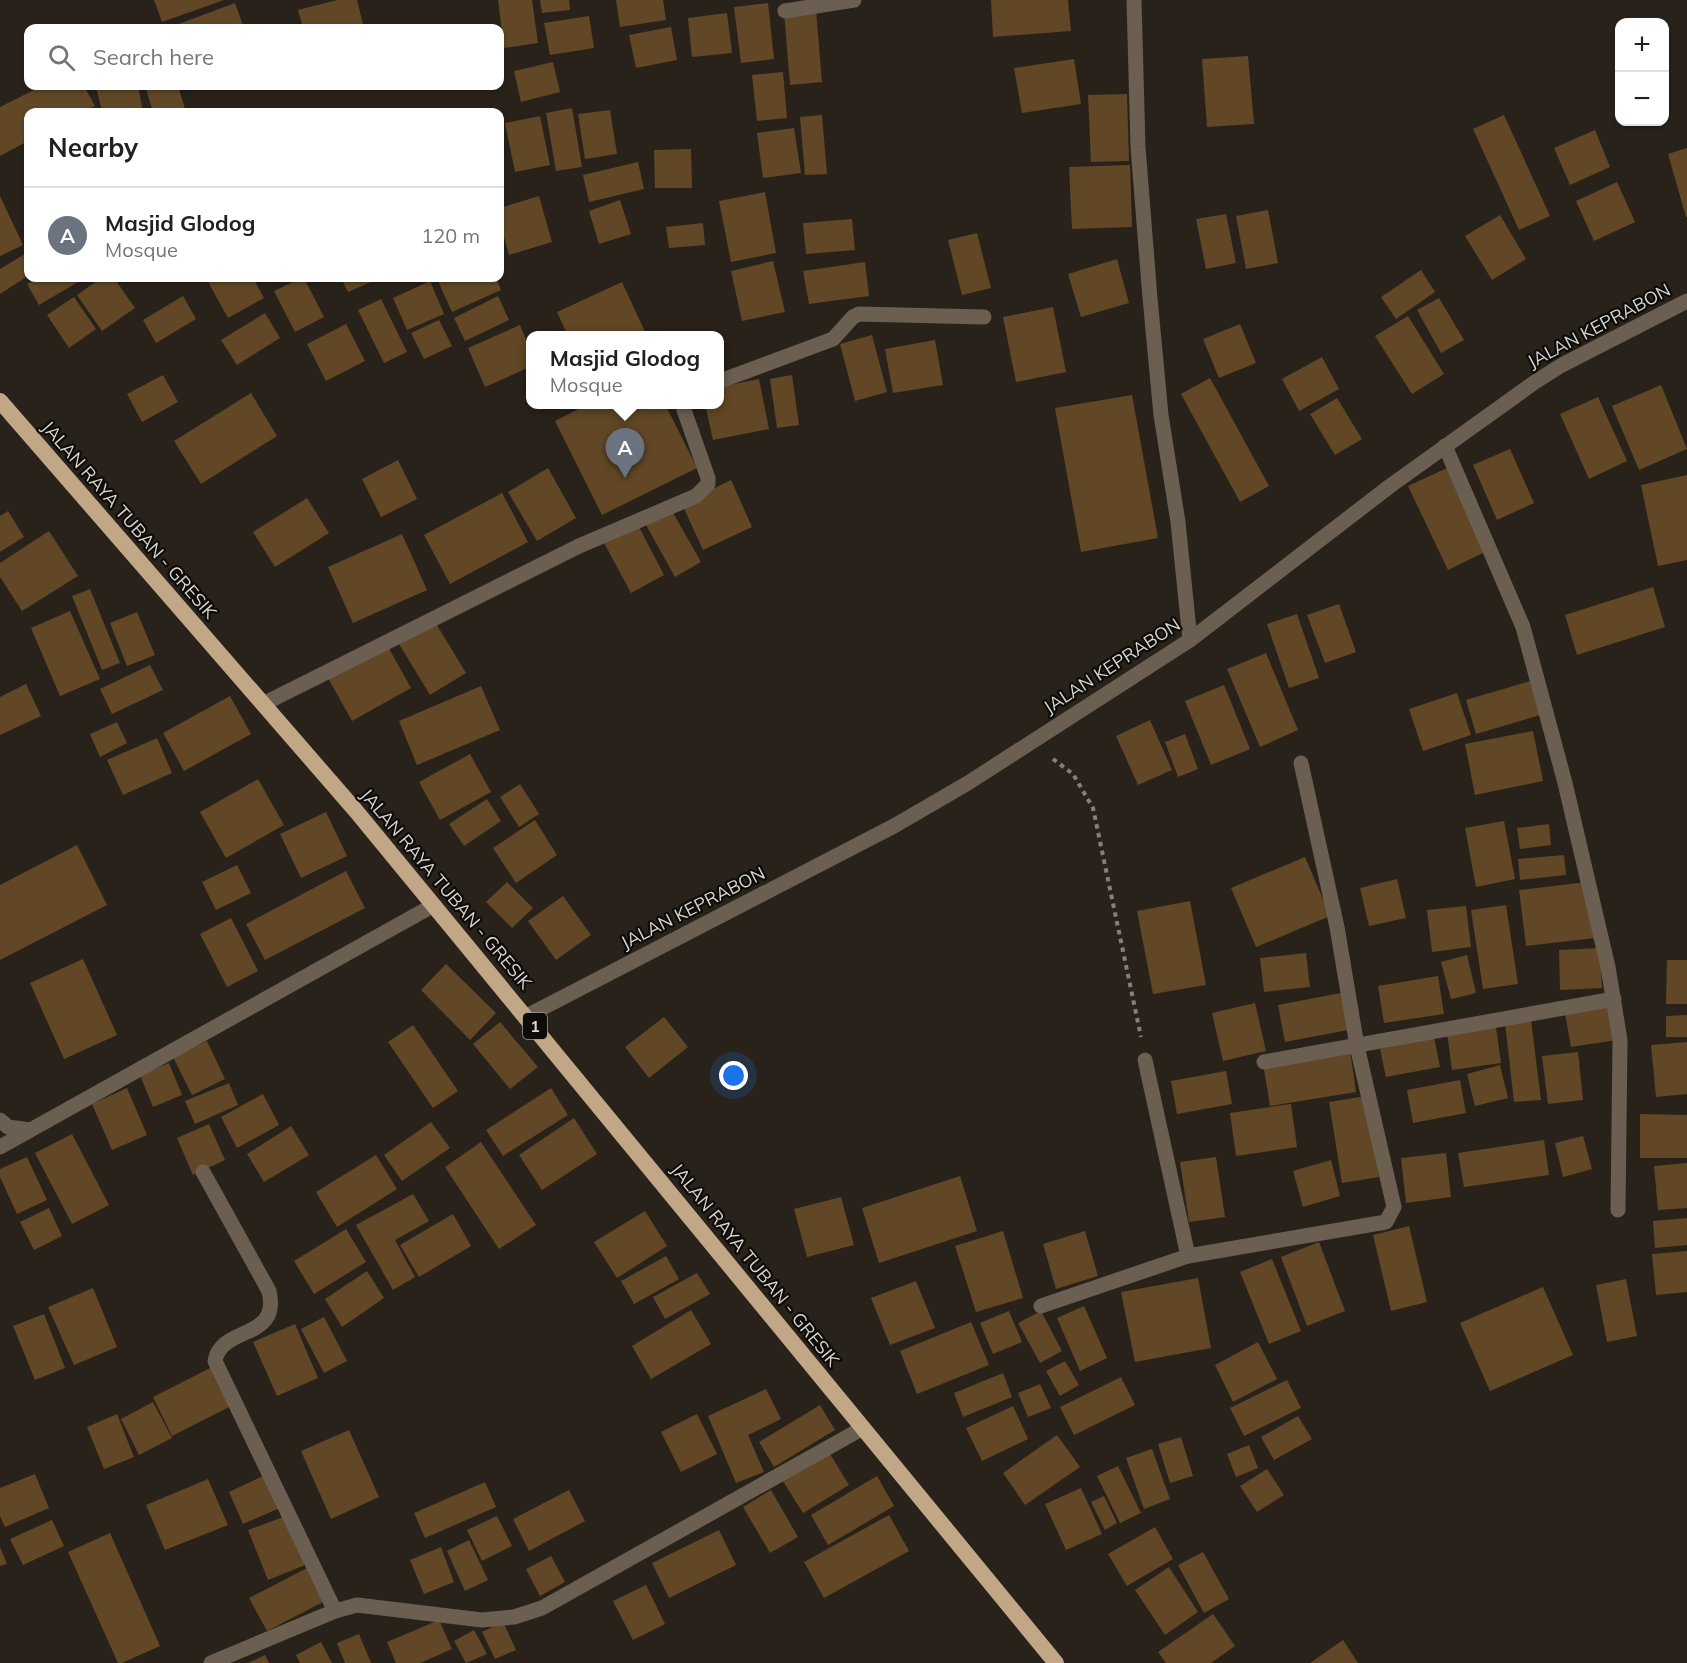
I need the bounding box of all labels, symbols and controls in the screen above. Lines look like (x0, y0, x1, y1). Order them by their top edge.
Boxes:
map controls (1615, 18, 1669, 126)
button: + (1615, 18, 1669, 72)
search box (24, 24, 504, 90)
icon: search (45, 41, 78, 74)
text: Search here (93, 43, 214, 71)
button: − (1615, 72, 1669, 126)
text: Nearby (48, 131, 138, 164)
text: Masjid Glodog (105, 209, 255, 237)
text: A (60, 223, 75, 248)
text: 120 m (421, 223, 480, 248)
text: Mosque (105, 237, 178, 262)
street label: JALAN KEPRABON (1523, 278, 1674, 373)
popup (526, 331, 724, 409)
text: Masjid Glodog (550, 344, 700, 372)
text: Mosque (550, 372, 623, 397)
street label: JALAN RAYA TUBAN - GRESIK (37, 416, 222, 624)
pin: A (606, 428, 644, 478)
street label: JALAN KEPRABON (1039, 613, 1185, 718)
street label: JALAN RAYA TUBAN - GRESIK (356, 784, 538, 994)
street label: JALAN KEPRABON (617, 861, 769, 954)
road number: 1 (523, 1013, 547, 1039)
your location (719, 1061, 748, 1090)
street label: JALAN RAYA TUBAN - GRESIK (666, 1158, 845, 1372)

